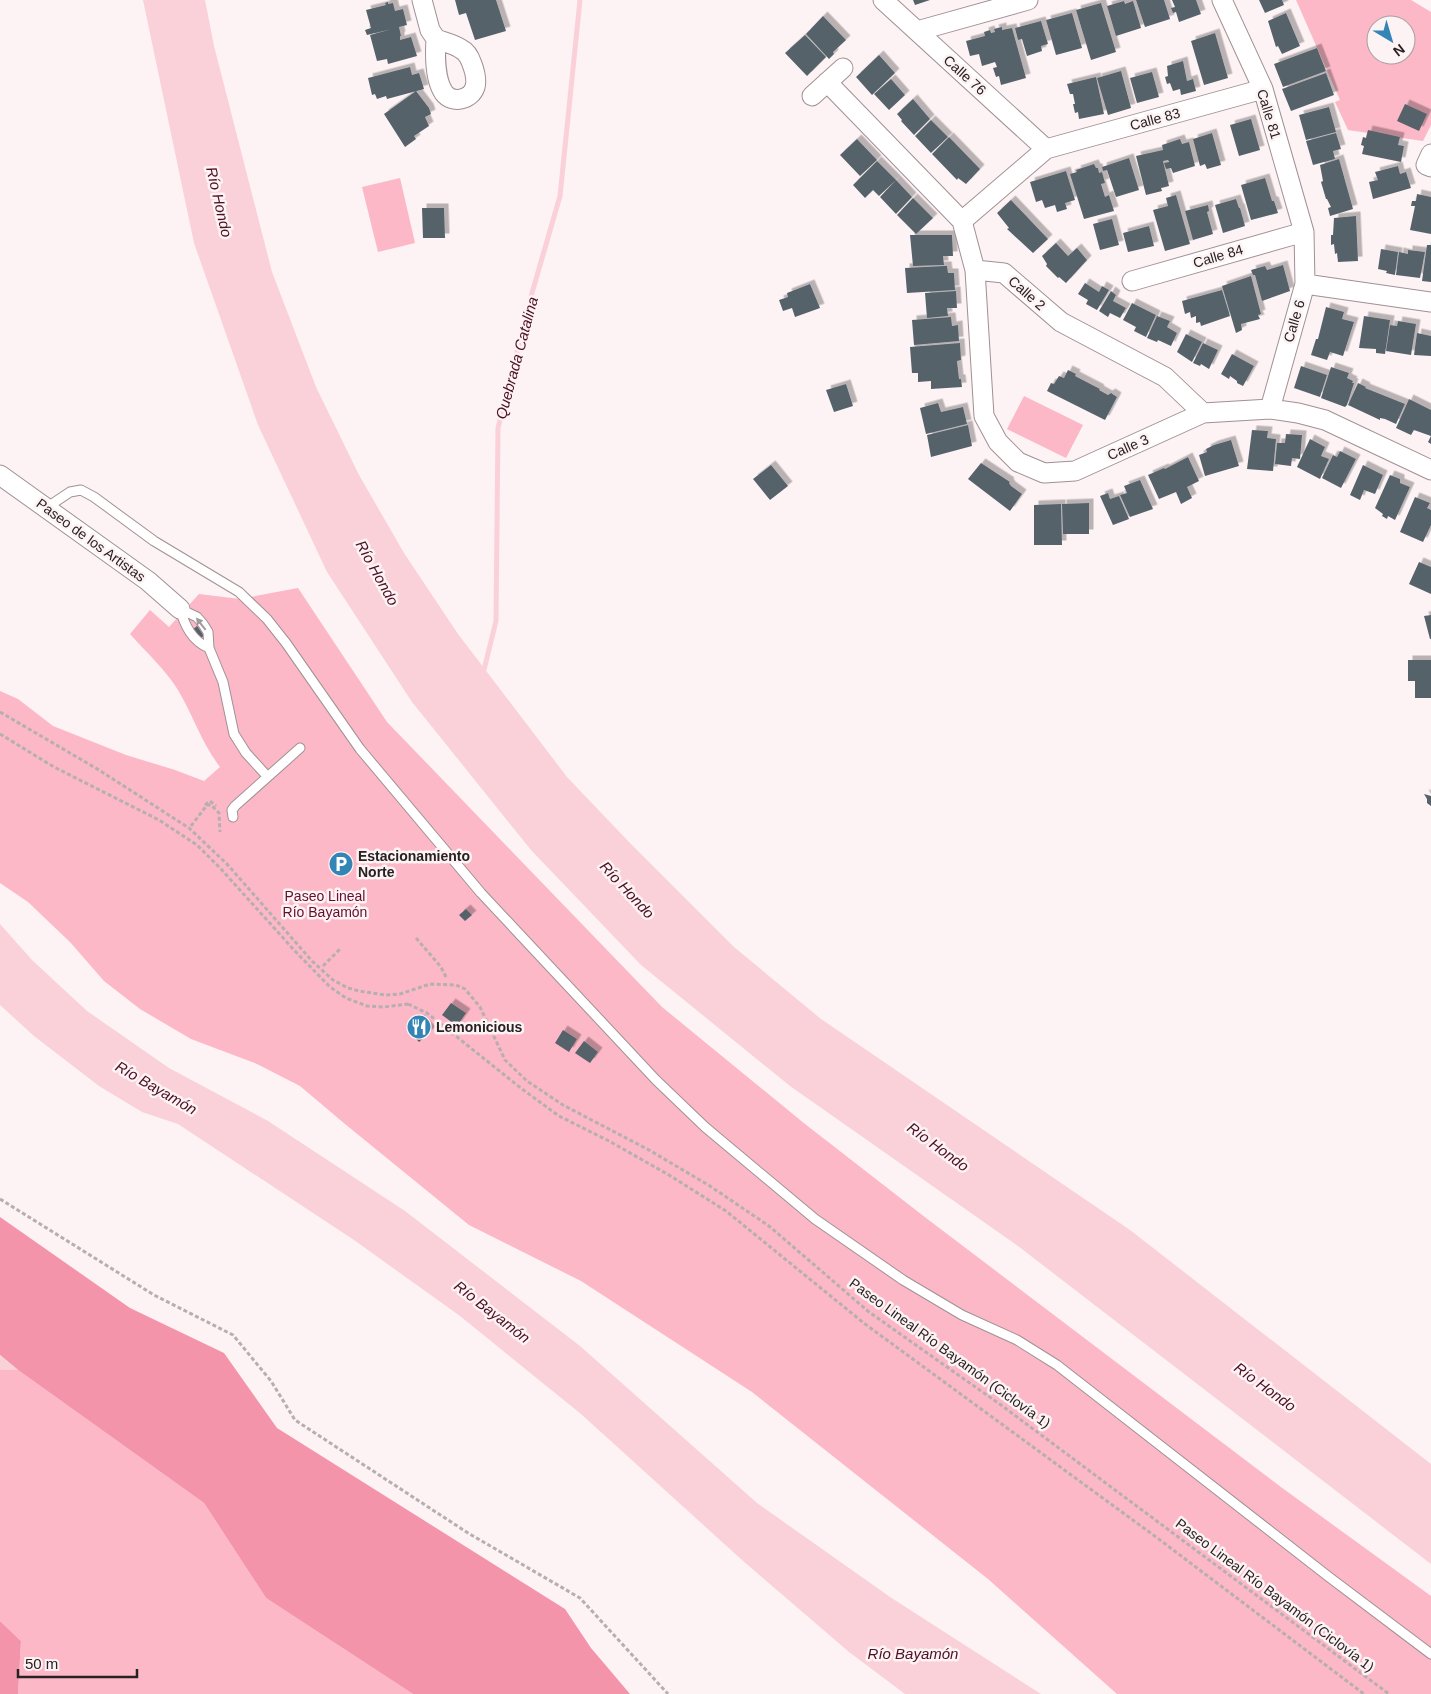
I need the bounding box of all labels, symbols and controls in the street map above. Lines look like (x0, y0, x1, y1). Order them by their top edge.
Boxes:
north arrow (1366, 15, 1416, 65)
text: N (1390, 41, 1408, 60)
street label: Calle 76 (941, 52, 990, 98)
street label: Calle 81 (1254, 87, 1284, 141)
street label: Calle 83 (1128, 105, 1182, 133)
water label: Río Hondo (203, 165, 236, 239)
street label: Calle 84 (1191, 241, 1245, 271)
street label: Calle 2 (1005, 273, 1049, 313)
water label: Quebrada Catalina (492, 295, 541, 421)
street label: Calle 6 (1280, 298, 1308, 344)
street label: Calle 3 (1105, 431, 1151, 463)
street label: Paseo de los Artistas (33, 495, 149, 585)
water label: Río Hondo (353, 537, 402, 608)
one-way arrow (196, 618, 207, 631)
place label: Estacionamiento Norte (358, 848, 470, 880)
parking icon: Estacionamiento Norte (328, 851, 354, 877)
water label: Río Hondo (597, 858, 658, 922)
park label: Paseo Lineal Río Bayamón (283, 888, 367, 920)
restaurant icon: Lemonicious (406, 1014, 432, 1040)
place label: Lemonicious (436, 1019, 523, 1035)
water label: Río Bayamón (113, 1057, 200, 1118)
water label: Río Hondo (904, 1119, 972, 1175)
street label: Paseo Lineal Río Bayamón (Ciclovía 1) (846, 1275, 1054, 1431)
water label: Río Bayamón (451, 1277, 533, 1346)
water label: Río Hondo (1231, 1359, 1299, 1415)
street label: Paseo Lineal Río Bayamón (Ciclovía 1) (1173, 1515, 1377, 1675)
water label: Río Bayamón (868, 1645, 958, 1662)
scale bar (18, 1646, 136, 1678)
text: 50 m (25, 1655, 58, 1672)

